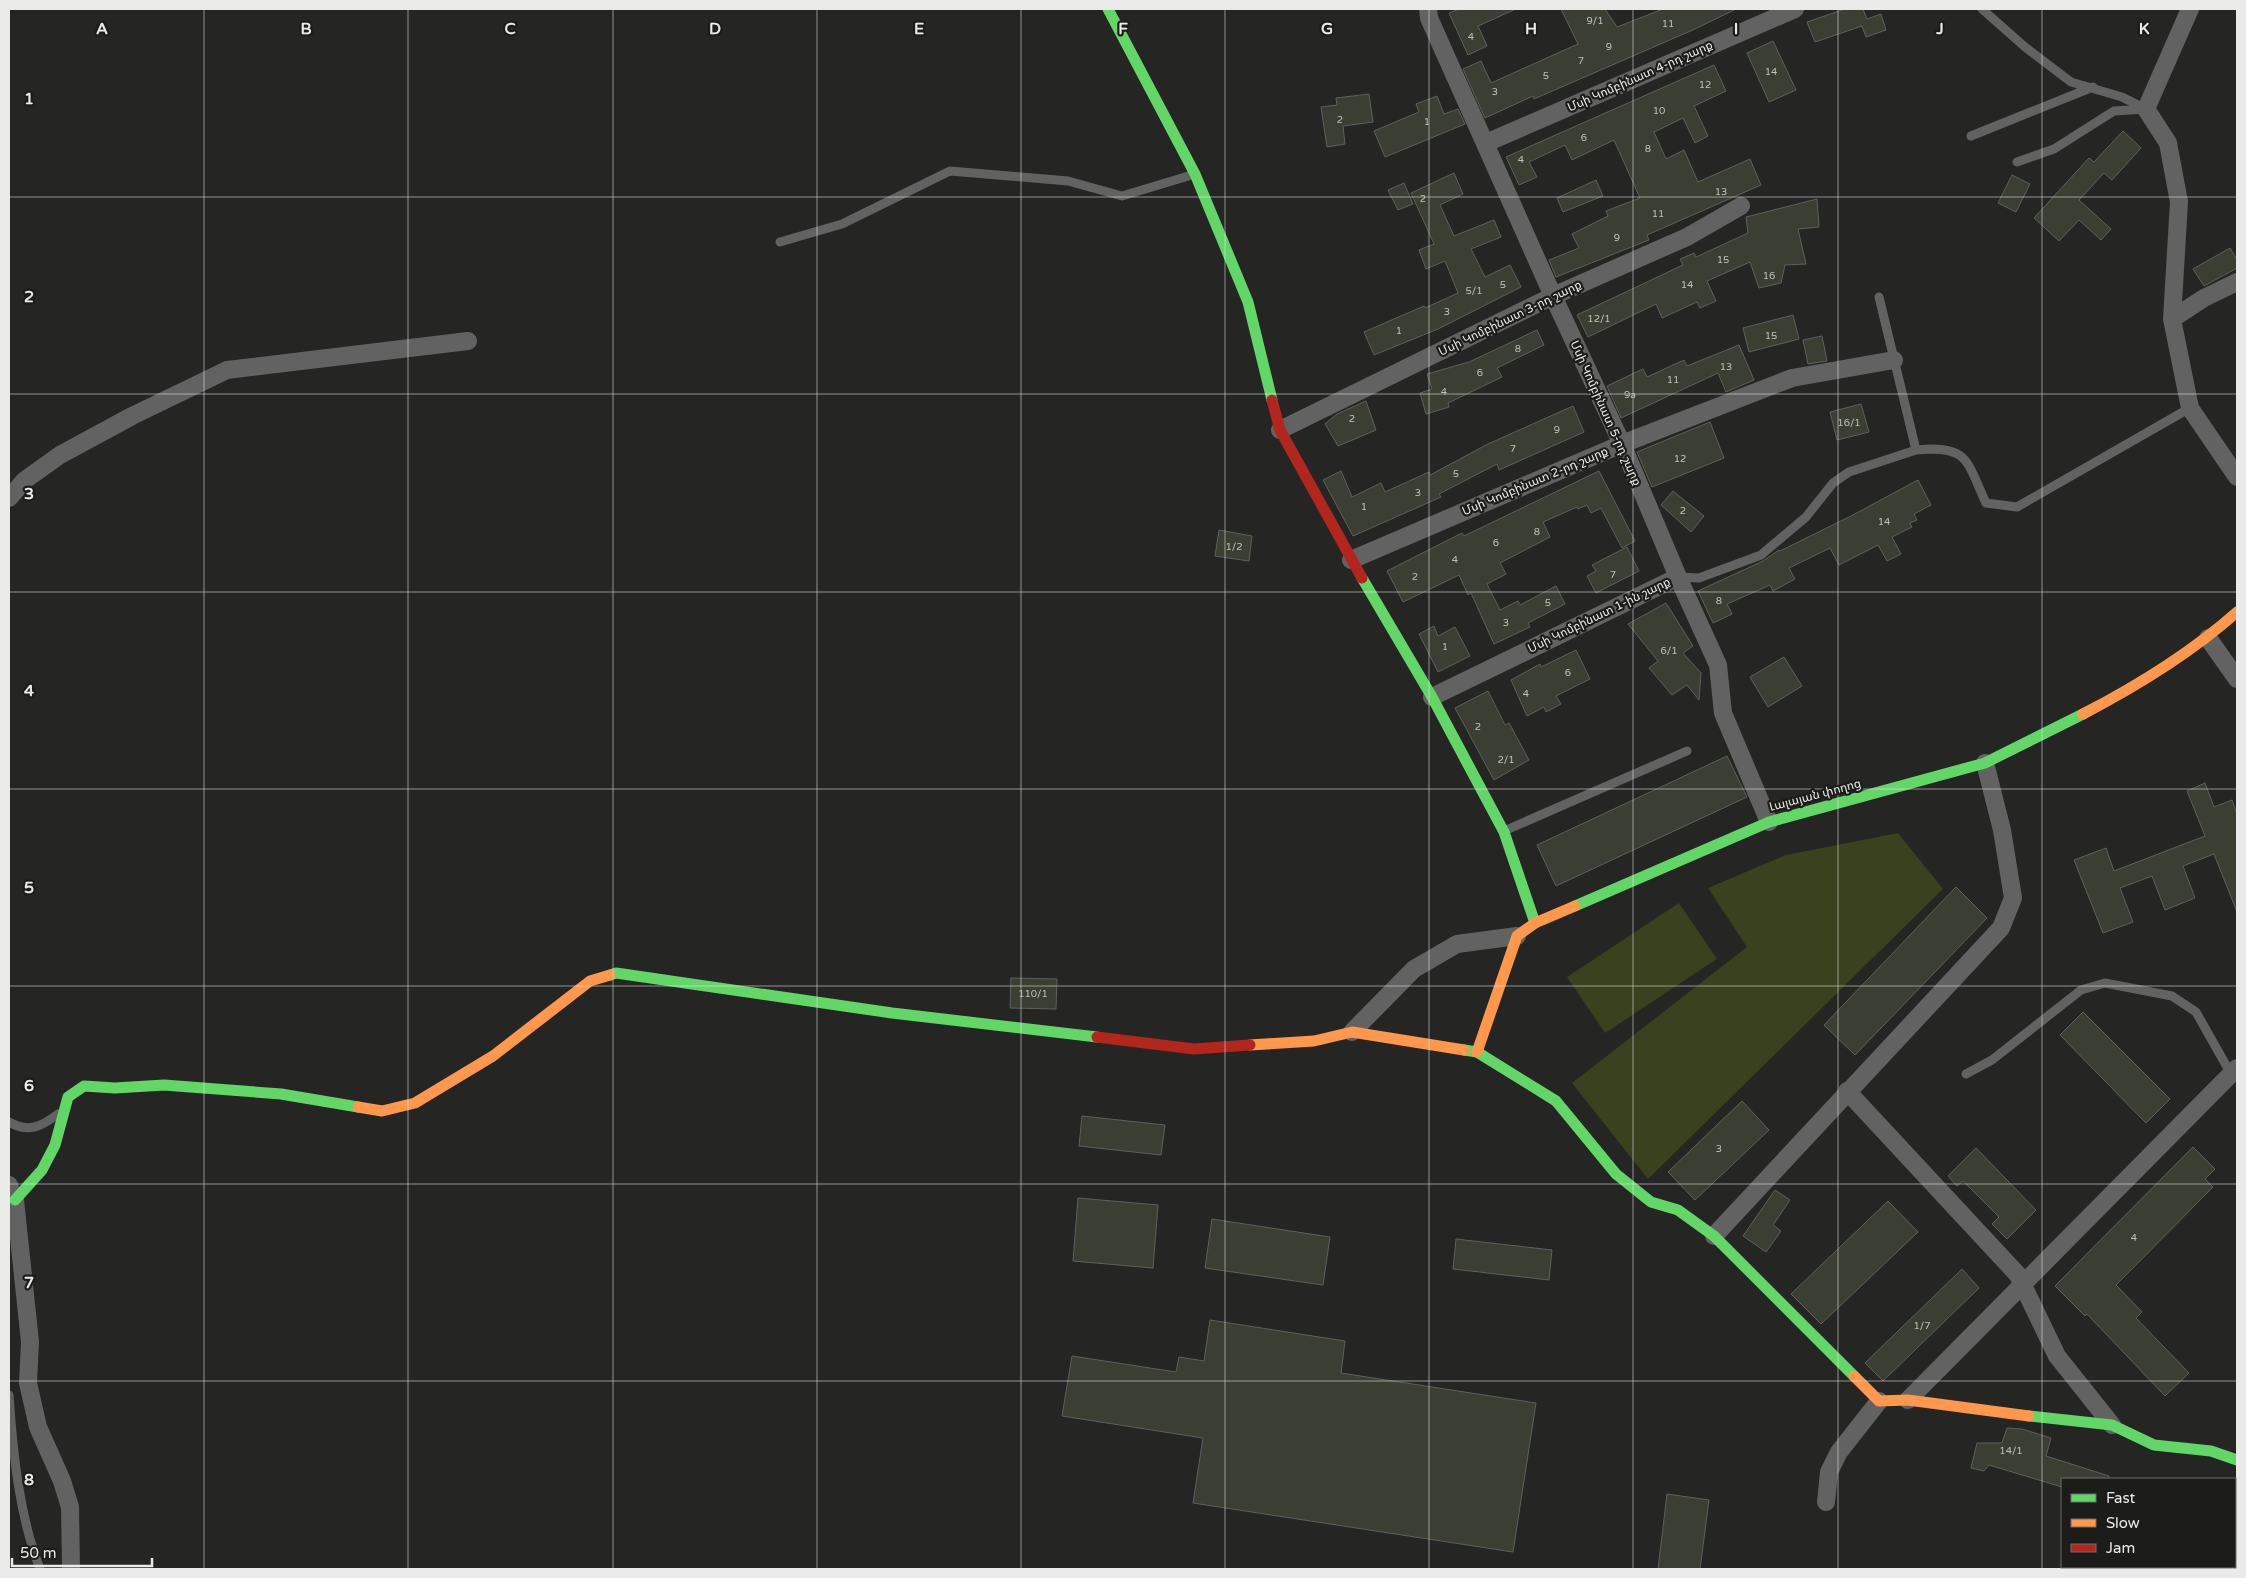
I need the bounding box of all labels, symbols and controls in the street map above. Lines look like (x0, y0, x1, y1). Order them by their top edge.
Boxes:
house number: 9/1 (1587, 15, 1604, 27)
house number: 11 (1662, 18, 1674, 30)
text: A (96, 19, 108, 39)
text: B (300, 19, 312, 39)
text: C (504, 19, 516, 39)
text: D (709, 19, 721, 39)
text: E (914, 19, 924, 39)
text: F (1118, 19, 1128, 39)
text: G (1321, 19, 1333, 39)
text: H (1525, 19, 1537, 39)
text: I (1734, 19, 1738, 39)
text: J (1935, 19, 1944, 39)
text: K (2139, 19, 2150, 39)
house number: 4 (1468, 31, 1474, 43)
street label: Մսի Կոմբինատ 4-րդ շարք (1565, 38, 1715, 114)
house number: 9 (1606, 41, 1612, 53)
house number: 7 (1578, 55, 1584, 67)
house number: 14 (1765, 66, 1777, 78)
house number: 5 (1543, 70, 1549, 82)
house number: 12 (1699, 79, 1711, 91)
house number: 3 (1492, 86, 1498, 98)
text: 1 (24, 89, 34, 109)
house number: 10 (1653, 105, 1665, 117)
house number: 2 (1337, 114, 1343, 126)
house number: 1 (1424, 116, 1430, 128)
house number: 6 (1581, 132, 1587, 144)
house number: 8 (1645, 143, 1651, 155)
house number: 4 (1518, 154, 1524, 166)
house number: 13 (1715, 186, 1727, 198)
house number: 2 (1420, 193, 1426, 205)
house number: 11 (1652, 208, 1664, 220)
house number: 9 (1614, 232, 1620, 244)
house number: 15 (1717, 254, 1729, 266)
house number: 16 (1763, 270, 1775, 282)
street label: Մսի Կոմբինատ 3-րդ շարք (1436, 277, 1584, 359)
house number: 5 (1500, 279, 1506, 291)
house number: 14 (1681, 279, 1693, 291)
house number: 5/1 (1466, 285, 1483, 297)
text: 2 (24, 287, 34, 307)
house number: 3 (1444, 306, 1450, 318)
house number: 12/1 (1587, 313, 1611, 325)
house number: 1 (1396, 325, 1402, 337)
house number: 15 (1765, 330, 1777, 342)
street label: Մսի Կոմբինատ 5-րդ շարք (1568, 338, 1644, 488)
house number: 8 (1515, 343, 1521, 355)
house number: 13 (1720, 361, 1732, 373)
house number: 6 (1477, 367, 1483, 379)
house number: 11 (1667, 374, 1679, 386)
house number: 4 (1441, 386, 1447, 398)
house number: 9a (1624, 389, 1636, 401)
house number: 2 (1349, 413, 1355, 425)
house number: 16/1 (1837, 417, 1861, 429)
house number: 9 (1554, 424, 1560, 436)
house number: 7 (1510, 443, 1516, 455)
street label: Մսի Կոմբինատ 2-րդ շարք (1460, 444, 1610, 518)
house number: 12 (1674, 453, 1686, 465)
house number: 5 (1453, 468, 1459, 480)
text: 3 (24, 484, 34, 504)
house number: 3 (1415, 487, 1421, 499)
house number: 1 (1361, 501, 1367, 513)
house number: 2 (1680, 505, 1686, 517)
house number: 14 (1878, 516, 1890, 528)
house number: 8 (1534, 526, 1540, 538)
house number: 6 (1493, 537, 1499, 549)
house number: 1/2 (1226, 541, 1243, 553)
house number: 4 (1452, 554, 1458, 566)
house number: 7 (1610, 569, 1616, 581)
house number: 2 (1412, 571, 1418, 583)
street label: Մսի Կոմբինատ 1-ին շարք (1525, 574, 1673, 656)
house number: 8 (1716, 595, 1722, 607)
house number: 5 (1545, 597, 1551, 609)
house number: 3 (1503, 617, 1509, 629)
house number: 1 (1442, 641, 1448, 653)
house number: 6/1 (1661, 645, 1678, 657)
house number: 6 (1565, 667, 1571, 679)
text: 4 (24, 681, 34, 701)
house number: 4 (1523, 688, 1529, 700)
house number: 2 (1475, 721, 1481, 733)
house number: 2/1 (1498, 754, 1515, 766)
street label: Լալայան փողոց (1768, 776, 1862, 814)
text: 5 (24, 878, 34, 898)
house number: 110/1 (1018, 988, 1048, 1000)
text: 6 (24, 1076, 34, 1096)
house number: 3 (1716, 1143, 1722, 1155)
house number: 4 (2131, 1232, 2137, 1244)
text: 7 (24, 1273, 34, 1293)
house number: 1/7 (1913, 1320, 1931, 1332)
house number: 14/1 (1999, 1445, 2023, 1457)
text: 8 (24, 1470, 34, 1490)
legend (2061, 1478, 2236, 1568)
text: Fast (2106, 1489, 2136, 1507)
text: Slow (2106, 1514, 2140, 1532)
scale bar (12, 1536, 152, 1568)
text: Jam (2106, 1539, 2135, 1557)
text: 50 m (20, 1544, 57, 1562)

